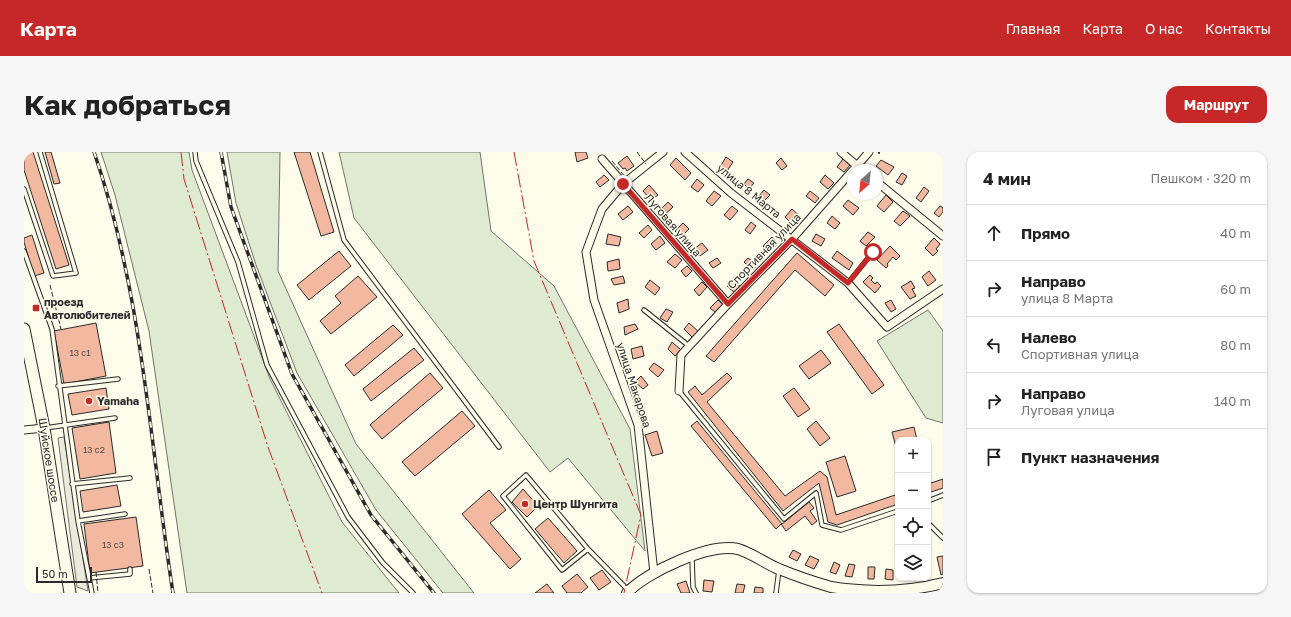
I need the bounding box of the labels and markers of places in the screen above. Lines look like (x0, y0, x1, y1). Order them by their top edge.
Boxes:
place label: проезд Автолюбителей (44, 295, 131, 321)
marker: проезд Автолюбителей (31, 303, 41, 313)
place label: Yamaha (97, 394, 139, 407)
marker: Yamaha (84, 396, 94, 406)
place label: Центр Шунгита (533, 497, 618, 510)
marker: Центр Шунгита (520, 499, 530, 509)

